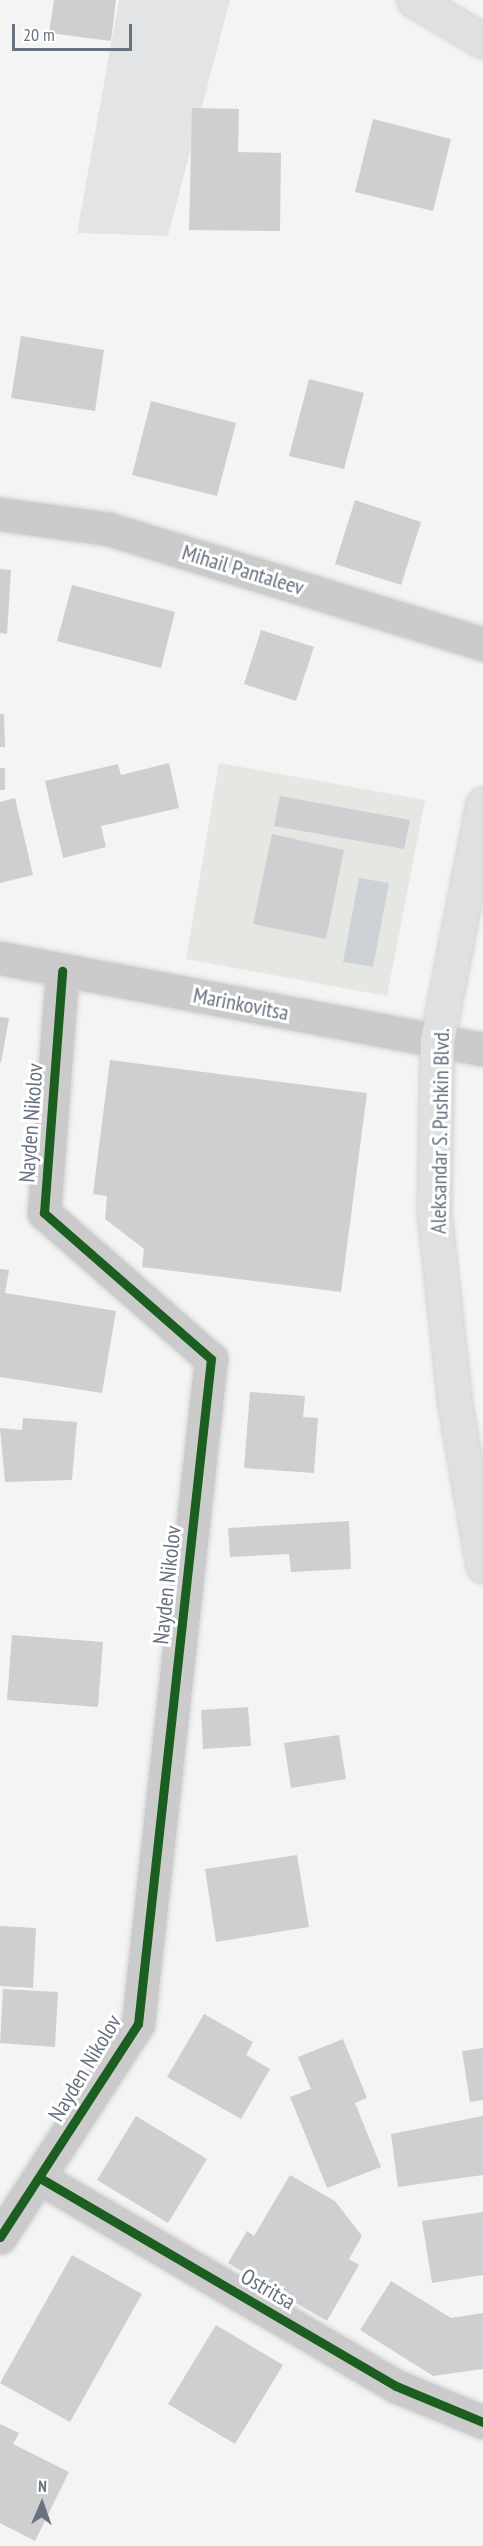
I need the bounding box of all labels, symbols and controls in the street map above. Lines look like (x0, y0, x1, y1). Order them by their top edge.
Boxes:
scale bar (15, 12, 135, 50)
text: 20 m (23, 23, 55, 46)
street label: Mihail Pantaleev (179, 539, 307, 601)
street label: Marinkovitsa (191, 982, 291, 1026)
street label: Aleksandar S. Pushkin Blvd. (425, 1027, 455, 1235)
street label: Nayden Nikolov (14, 1063, 48, 1183)
street label: Nayden Nikolov (148, 1524, 186, 1646)
street label: Nayden Nikolov (43, 2010, 127, 2126)
street label: Ostritsa (236, 2263, 300, 2315)
north arrow (12, 2474, 72, 2534)
text: N (38, 2476, 47, 2496)

